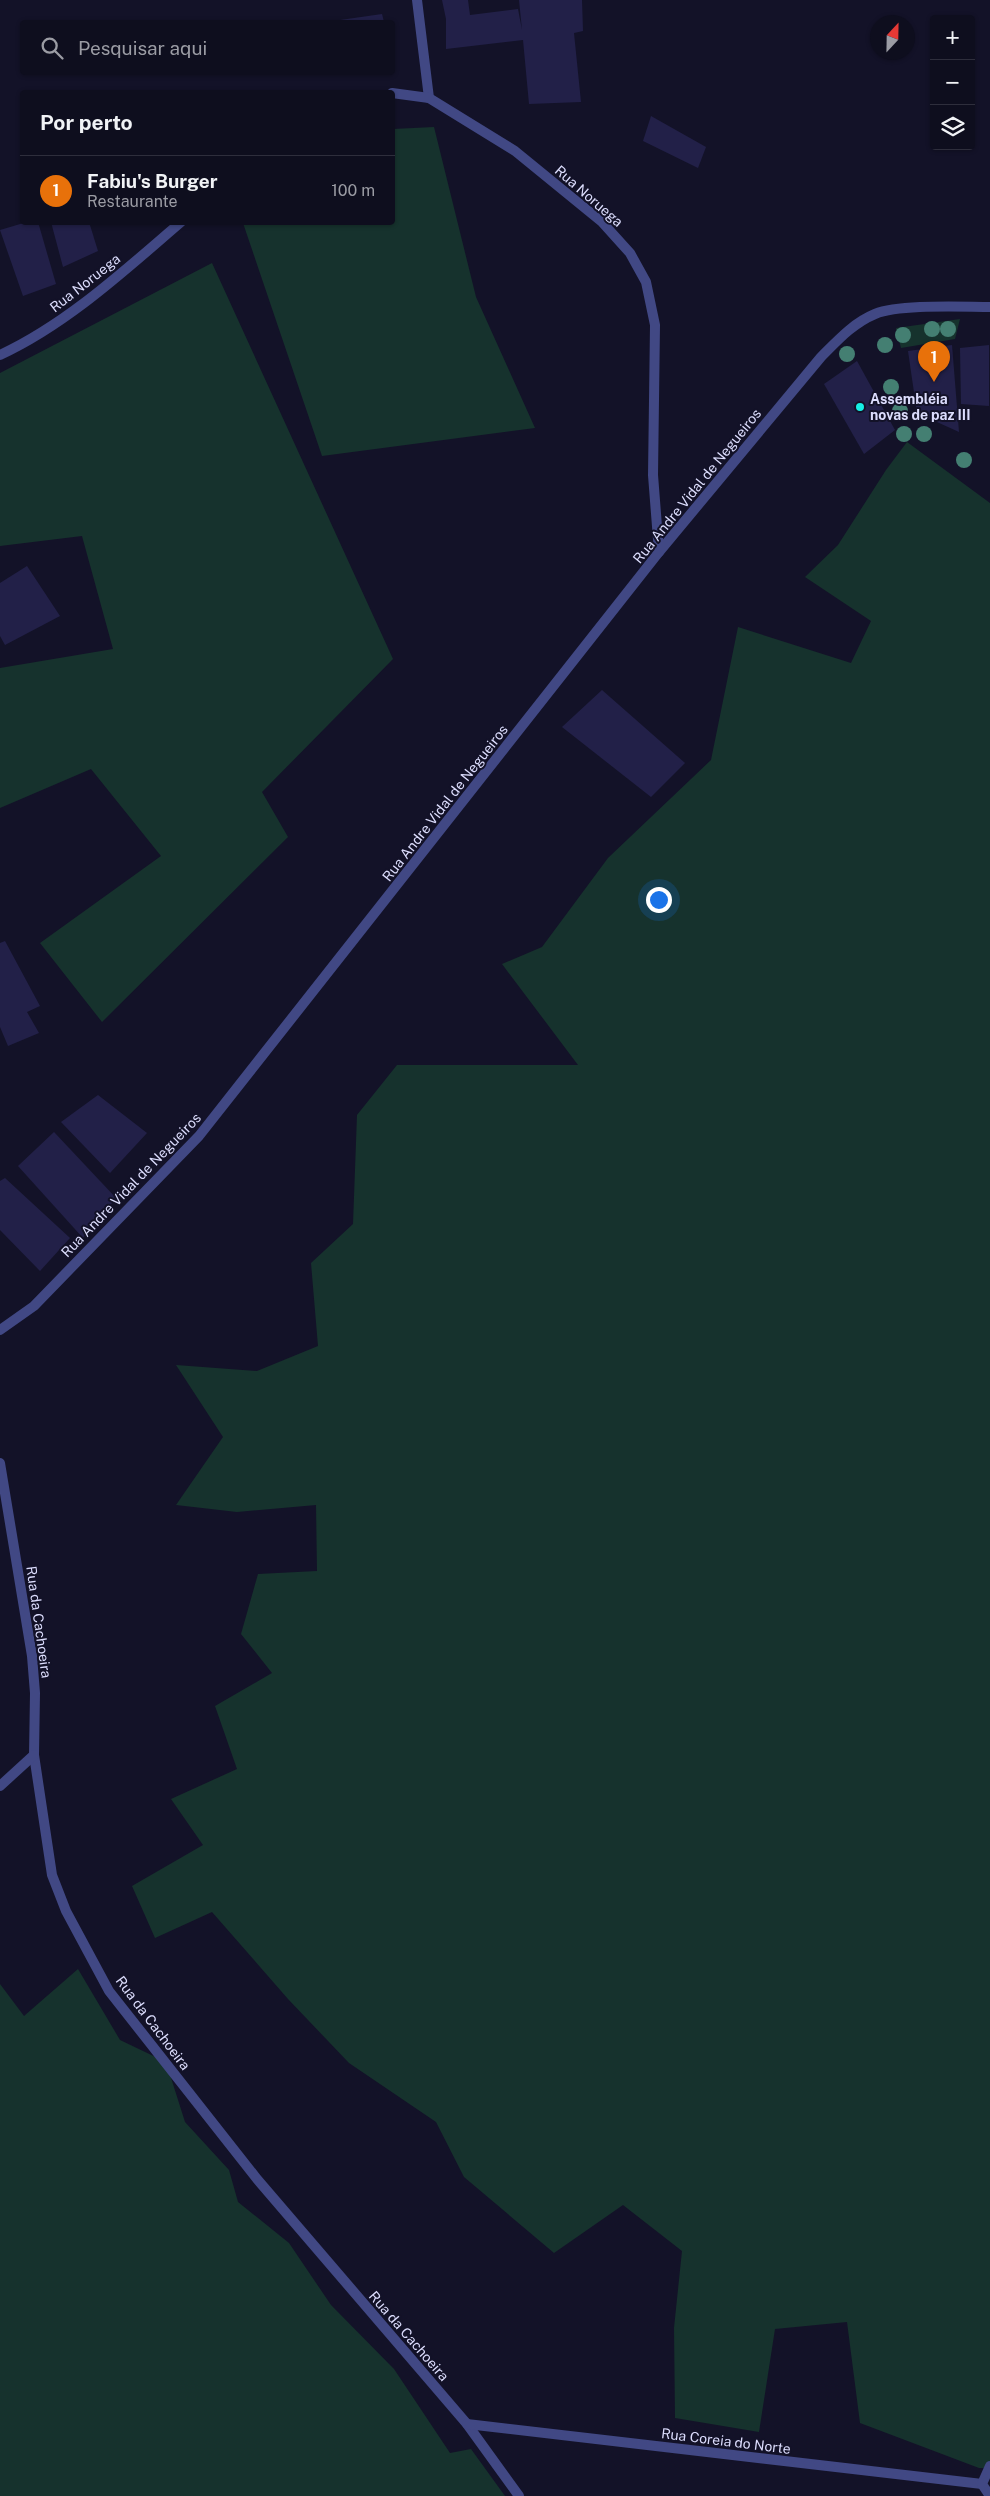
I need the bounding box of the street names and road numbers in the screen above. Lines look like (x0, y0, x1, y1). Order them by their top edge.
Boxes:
street label: Rua Noruega (552, 162, 626, 230)
street label: Rua Noruega (47, 251, 123, 315)
street label: Rua Andre Vidal de Negueiros (630, 406, 764, 566)
street label: Rua Andre Vidal de Negueiros (379, 722, 511, 884)
street label: Rua Andre Vidal de Negueiros (58, 1110, 204, 1260)
street label: Rua da Cachoeira (23, 1565, 55, 1679)
street label: Rua da Cachoeira (113, 1973, 193, 2073)
street label: Rua da Cachoeira (366, 2288, 452, 2384)
street label: Rua Coreia do Norte (660, 2425, 792, 2457)

